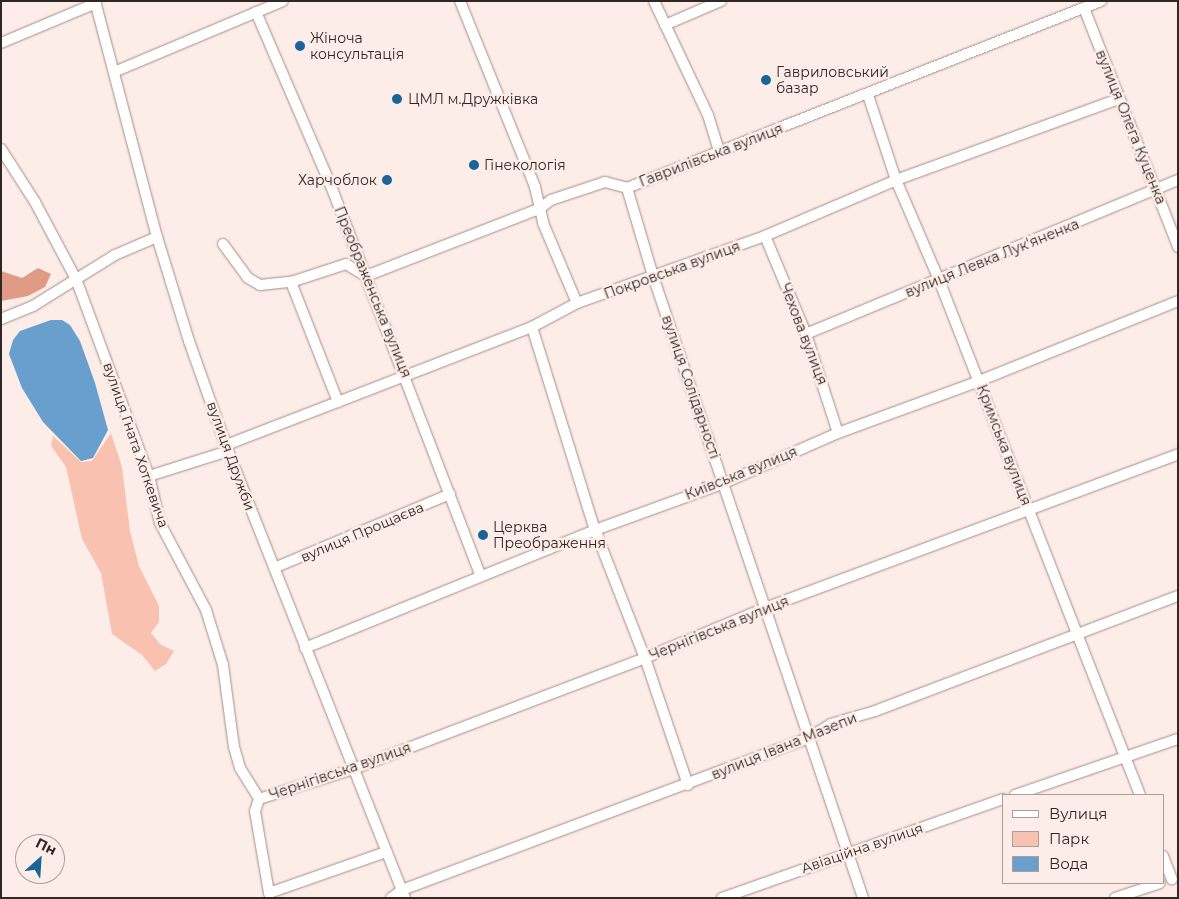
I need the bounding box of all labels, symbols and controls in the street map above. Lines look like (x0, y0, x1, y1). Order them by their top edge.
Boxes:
place label: Жіноча консультація (310, 30, 404, 62)
marker: Жіноча консультація (294, 40, 306, 52)
street label: вулиця Олега Куценка (1092, 47, 1170, 207)
place label: Гавриловський базар (776, 64, 889, 96)
marker: Гавриловський базар (760, 74, 772, 86)
place label: ЦМЛ м.Дружківка (408, 91, 538, 107)
marker: ЦМЛ м.Дружківка (390, 92, 404, 106)
street label: Гаврилівська вулиця (637, 120, 785, 190)
place label: Гінекологія (484, 157, 566, 173)
marker: Гінекологія (468, 159, 480, 171)
place label: Харчоблок (298, 172, 377, 188)
marker: Харчоблок (381, 174, 393, 186)
street label: Преображенська вулиця (331, 204, 415, 380)
street label: вулиця Левка Лук'яненка (903, 215, 1081, 301)
street label: Покровська вулиця (602, 238, 742, 302)
street label: Чехова вулиця (777, 281, 831, 387)
street label: вулиця Солідарності (658, 313, 724, 461)
street label: вулиця Гната Хоткевича (100, 360, 172, 530)
street label: Кримська вулиця (973, 382, 1035, 508)
street label: вулиця Дружби (204, 399, 258, 513)
street label: Київська вулиця (682, 443, 800, 503)
street label: вулиця Прощаєва (298, 498, 426, 566)
place label: Церква Преображення (493, 519, 606, 552)
marker: Церква Преображення (477, 529, 489, 541)
street label: Чернігівська вулиця (647, 592, 791, 664)
street label: вулиця Івана Мазепи (709, 709, 859, 783)
street label: Чернігівська вулиця (267, 739, 413, 803)
legend (1002, 794, 1164, 884)
text: Вулиця (1049, 804, 1107, 823)
street label: Авіаційна вулиця (799, 819, 925, 877)
text: Парк (1049, 829, 1089, 848)
north arrow (15, 834, 65, 884)
text: Пн (33, 834, 60, 859)
text: Вода (1049, 854, 1088, 873)

